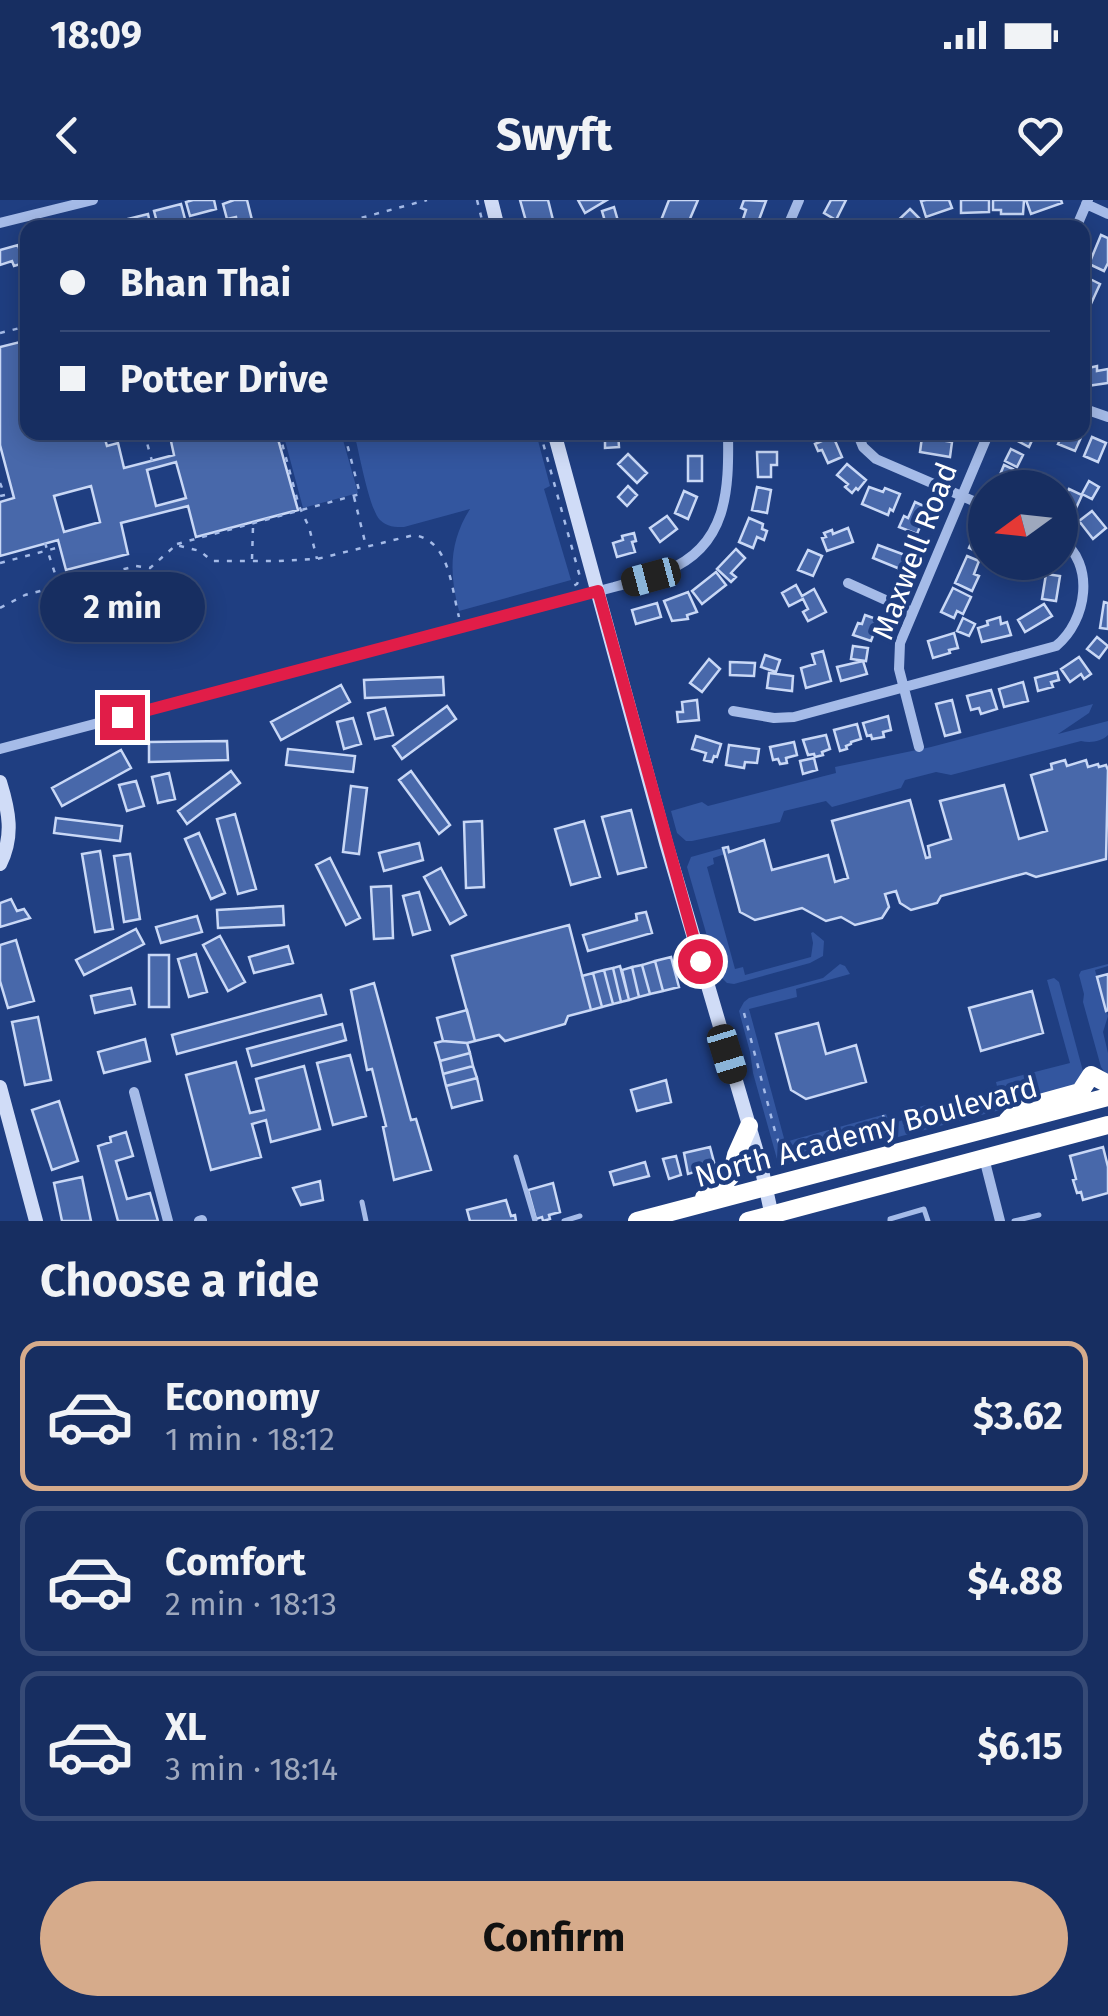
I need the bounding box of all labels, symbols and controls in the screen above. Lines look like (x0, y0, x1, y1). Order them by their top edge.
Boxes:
text: 18:09 (50, 12, 142, 58)
icon: back (40, 108, 95, 163)
text: Swyft (496, 108, 612, 162)
icon: heart (1013, 108, 1068, 163)
text: Bhan Thai (120, 260, 291, 306)
text: Potter Drive (120, 356, 329, 402)
street label: Maxwell Road (865, 457, 965, 645)
north arrow (968, 470, 1078, 580)
map controls (968, 470, 1078, 580)
car (618, 555, 684, 599)
callout: 2 min (39, 572, 204, 642)
text: 2 min (83, 588, 162, 626)
route end (100, 695, 145, 740)
route start (678, 939, 723, 984)
car (704, 1021, 750, 1087)
street label: North Academy Boulevard (691, 1069, 1041, 1195)
text: Choose a ride (40, 1254, 319, 1308)
icon: car (45, 1371, 135, 1461)
text: Economy (165, 1374, 320, 1420)
text: $3.62 (973, 1393, 1063, 1439)
text: 1 min · 18:12 (165, 1420, 335, 1458)
icon: car (45, 1536, 135, 1626)
text: Comfort (165, 1539, 306, 1585)
text: $4.88 (967, 1558, 1063, 1604)
text: 2 min · 18:13 (165, 1585, 337, 1623)
icon: car (45, 1701, 135, 1791)
text: XL (165, 1704, 207, 1750)
text: $6.15 (977, 1723, 1063, 1769)
text: 3 min · 18:14 (165, 1750, 338, 1788)
button: Confirm (40, 1881, 1068, 1996)

